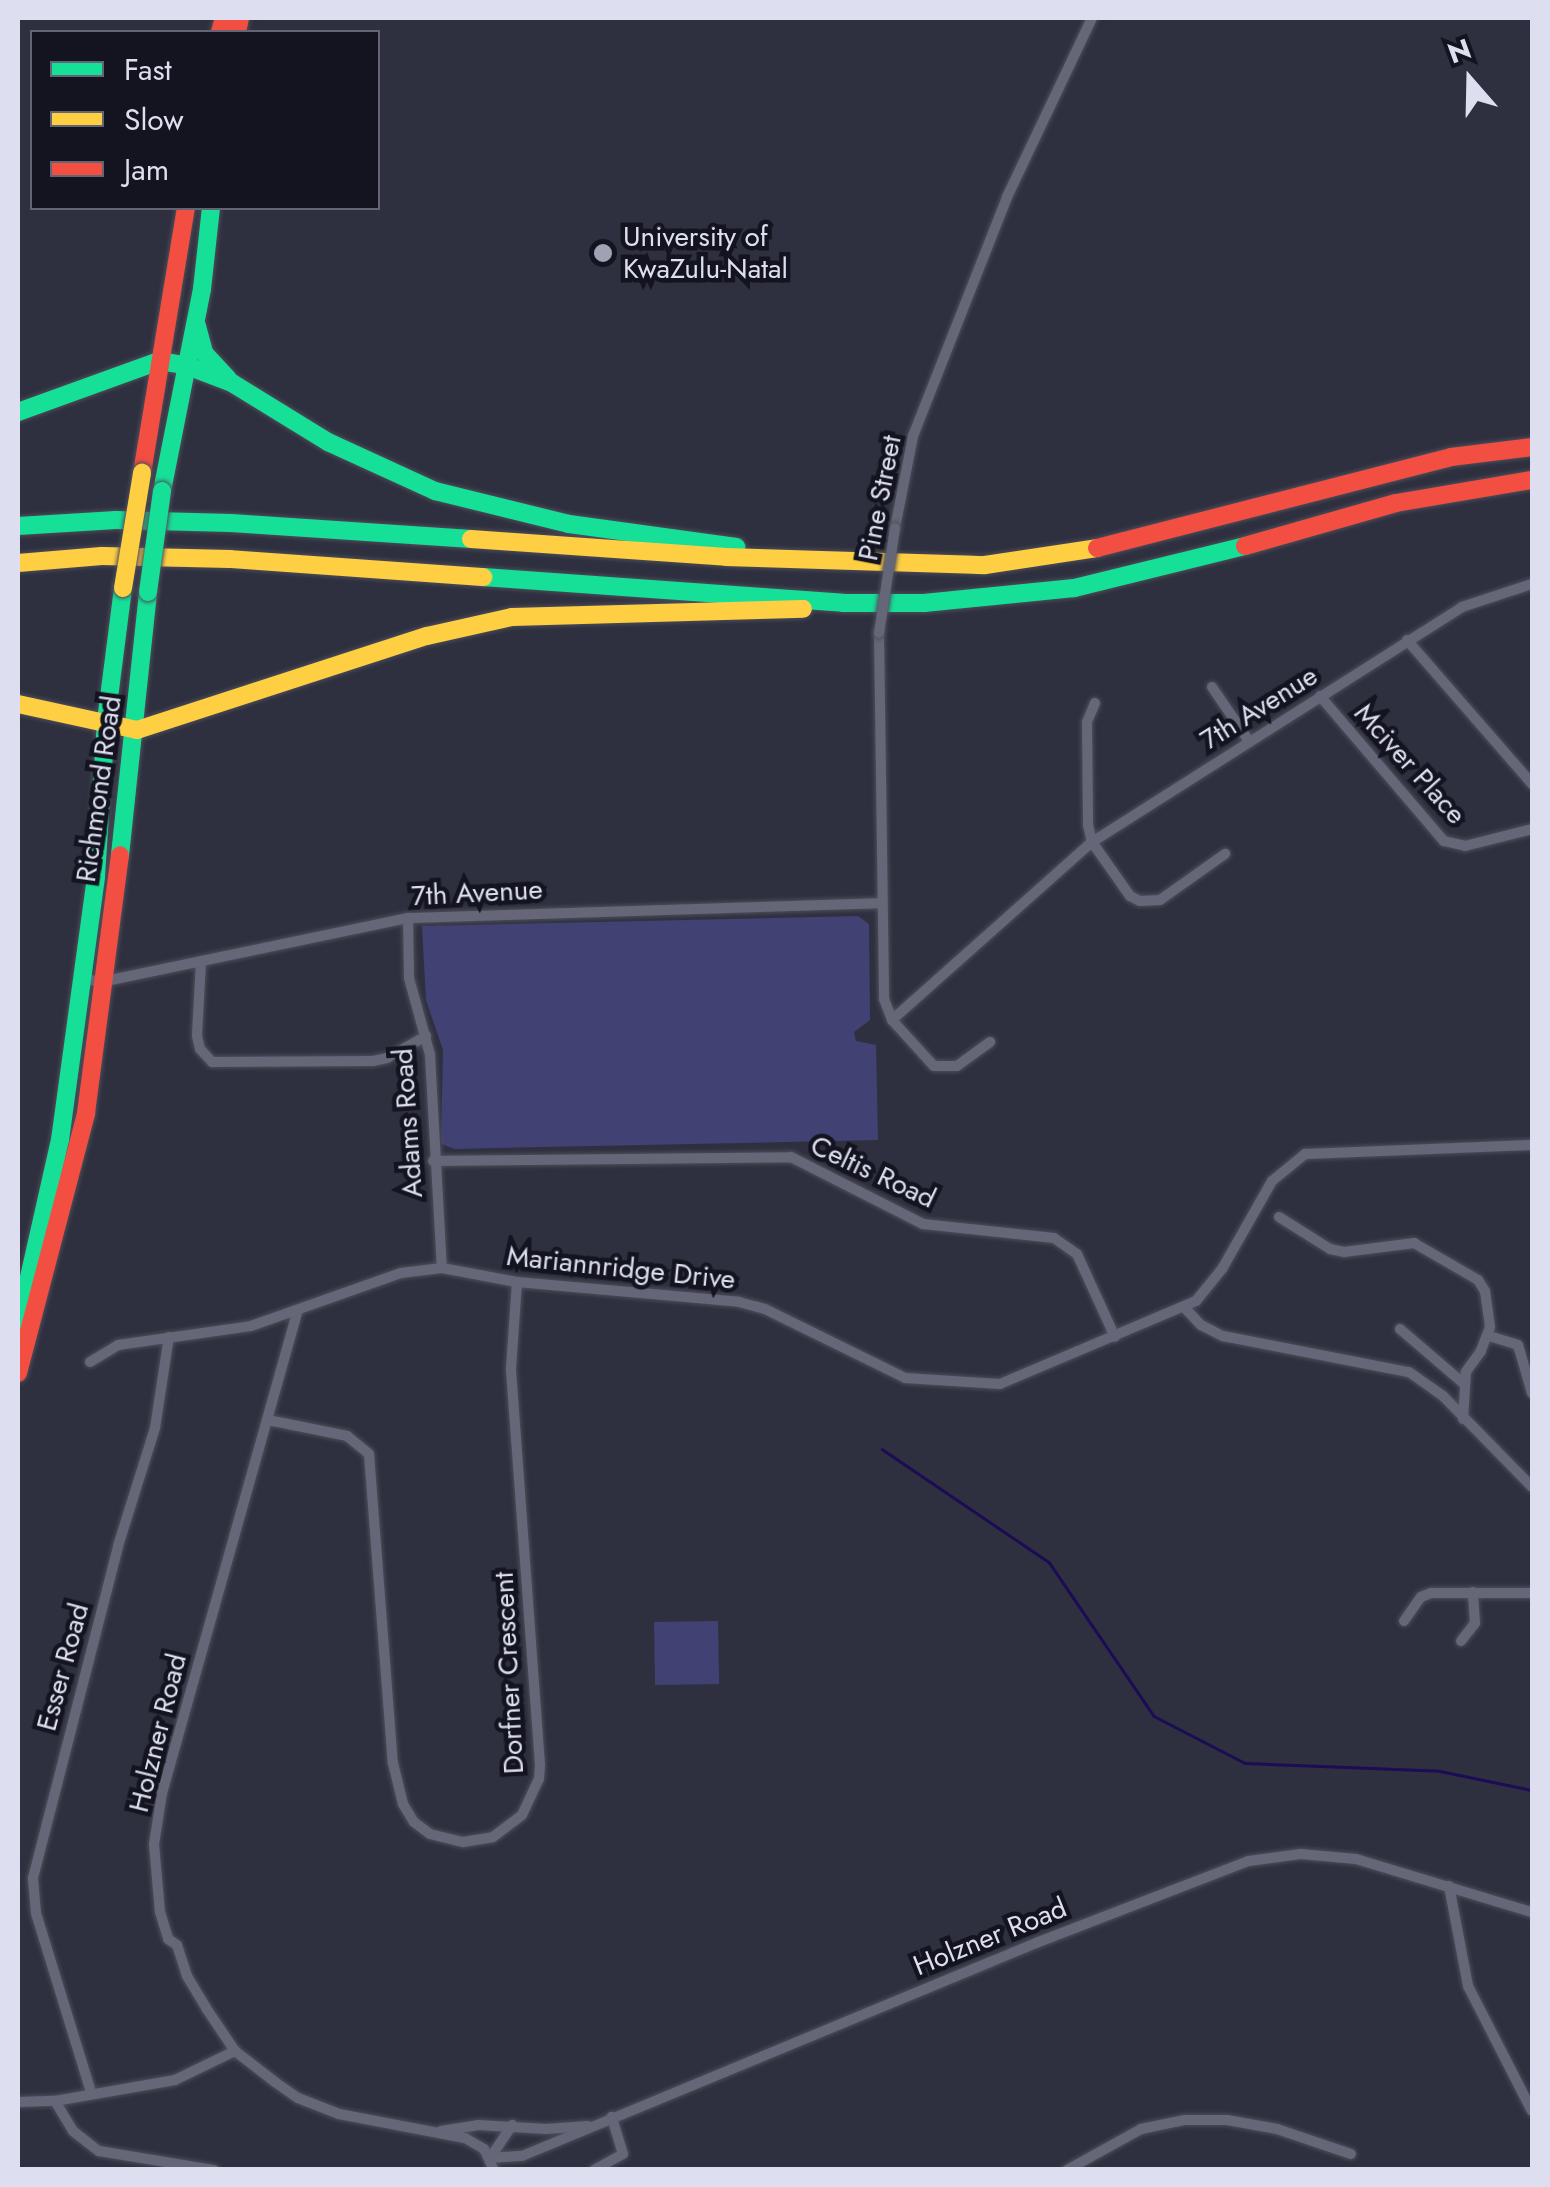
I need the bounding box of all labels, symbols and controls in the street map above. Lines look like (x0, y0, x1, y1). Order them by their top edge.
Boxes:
text: N (1442, 28, 1477, 74)
legend (30, 30, 380, 210)
north arrow (1420, 30, 1520, 130)
text: Fast (124, 48, 172, 91)
text: Slow (124, 98, 184, 141)
text: Jam (124, 148, 169, 191)
place label: University of KwaZulu-Natal (623, 220, 788, 286)
marker: University of KwaZulu-Natal (592, 242, 614, 264)
street label: Pine Street (851, 432, 909, 564)
street label: 7th Avenue (1194, 659, 1324, 757)
street label: Richmond Road (69, 694, 129, 884)
street label: Mciver Place (1347, 697, 1473, 831)
street label: 7th Avenue (410, 873, 544, 913)
street label: Adams Road (386, 1047, 430, 1199)
street label: Celtis Road (805, 1128, 941, 1216)
street label: Mariannridge Drive (505, 1239, 737, 1297)
street label: Dorfner Crescent (487, 1571, 531, 1775)
street label: Esser Road (30, 1599, 96, 1735)
street label: Holzner Road (122, 1650, 194, 1816)
street label: Holzner Road (909, 1891, 1071, 1983)

